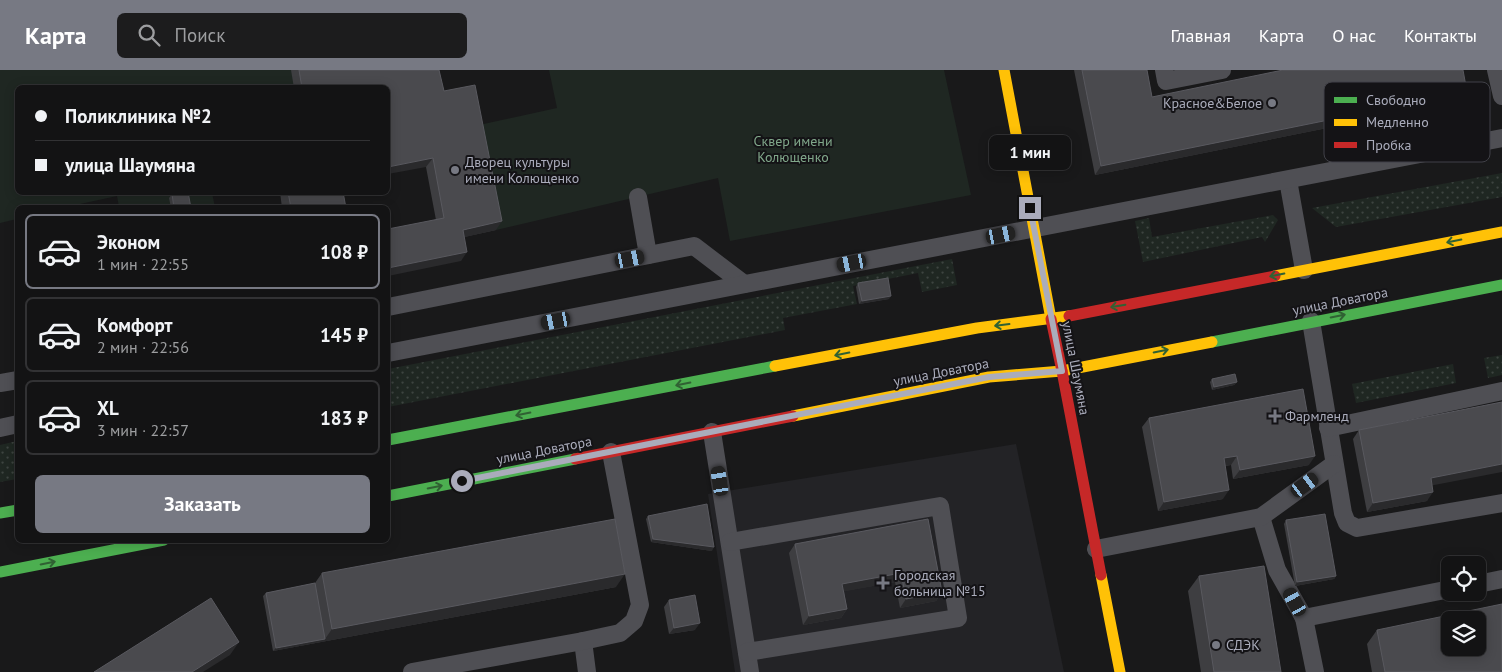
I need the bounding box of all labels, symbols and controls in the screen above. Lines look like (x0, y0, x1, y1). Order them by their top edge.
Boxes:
search box (117, 13, 467, 58)
text: Карта (25, 20, 87, 51)
icon: search (135, 21, 163, 49)
text: Поиск (175, 23, 225, 47)
text: Главная (1170, 24, 1231, 47)
text: Карта (1259, 24, 1304, 47)
text: О нас (1332, 24, 1376, 47)
text: Контакты (1404, 24, 1477, 47)
legend (1324, 82, 1490, 162)
text: Свободно (1366, 91, 1426, 109)
place label: Красное&Белое (1163, 94, 1262, 112)
marker: Красное&Белое (1266, 97, 1278, 109)
text: Поликлиника №2 (65, 104, 212, 128)
text: Медленно (1366, 113, 1429, 131)
park label: Сквер имени Колющенко (753, 132, 833, 166)
callout: 1 мин (989, 136, 1071, 170)
text: Пробка (1366, 136, 1411, 154)
text: 1 мин (1009, 142, 1051, 162)
text: улица Шаумяна (65, 153, 195, 177)
place label: Дворец культуры имени Колющенко (465, 153, 579, 187)
marker: Дворец культуры имени Колющенко (449, 164, 461, 176)
route end (1019, 197, 1041, 219)
car (984, 225, 1017, 245)
icon: car (37, 229, 82, 274)
text: Эконом (97, 230, 160, 254)
one-way arrow (1447, 236, 1463, 246)
text: 108 ₽ (320, 240, 368, 264)
car (613, 249, 646, 269)
car (835, 253, 868, 273)
text: 1 мин · 22:55 (97, 254, 189, 274)
one-way arrow (1270, 271, 1286, 280)
street label: улица Доватора (1291, 283, 1389, 319)
one-way arrow (1110, 302, 1126, 312)
car (539, 311, 572, 331)
one-way arrow (1330, 311, 1346, 321)
icon: car (37, 312, 82, 357)
text: Комфорт (97, 313, 173, 337)
one-way arrow (995, 320, 1011, 330)
street label: улица Шаумяна (1058, 320, 1094, 417)
text: 145 ₽ (320, 323, 368, 347)
text: 2 мин · 22:56 (97, 337, 189, 357)
one-way arrow (1153, 346, 1169, 355)
one-way arrow (835, 349, 851, 359)
street label: улица Доватора (892, 354, 990, 390)
one-way arrow (675, 379, 691, 389)
icon: car (37, 395, 82, 440)
text: XL (97, 396, 119, 420)
text: 183 ₽ (320, 406, 368, 430)
place label: Фармленд (1285, 407, 1349, 425)
one-way arrow (515, 410, 531, 419)
marker: Фармленд (1269, 410, 1281, 422)
text: 3 мин · 22:57 (97, 420, 189, 440)
street label: улица Доватора (495, 432, 593, 468)
car (710, 465, 729, 497)
route start (451, 470, 473, 492)
car (1288, 470, 1321, 500)
button: Заказать (35, 475, 370, 533)
one-way arrow (427, 481, 443, 491)
map controls (1441, 556, 1486, 656)
button: locate (1441, 556, 1486, 601)
one-way arrow (39, 557, 55, 567)
place label: Городская больница №15 (894, 566, 986, 600)
marker: Городская больница №15 (876, 576, 890, 590)
car (1281, 585, 1308, 619)
button: layers (1441, 611, 1486, 656)
place label: СДЭК (1226, 636, 1260, 654)
marker: СДЭК (1210, 639, 1222, 651)

